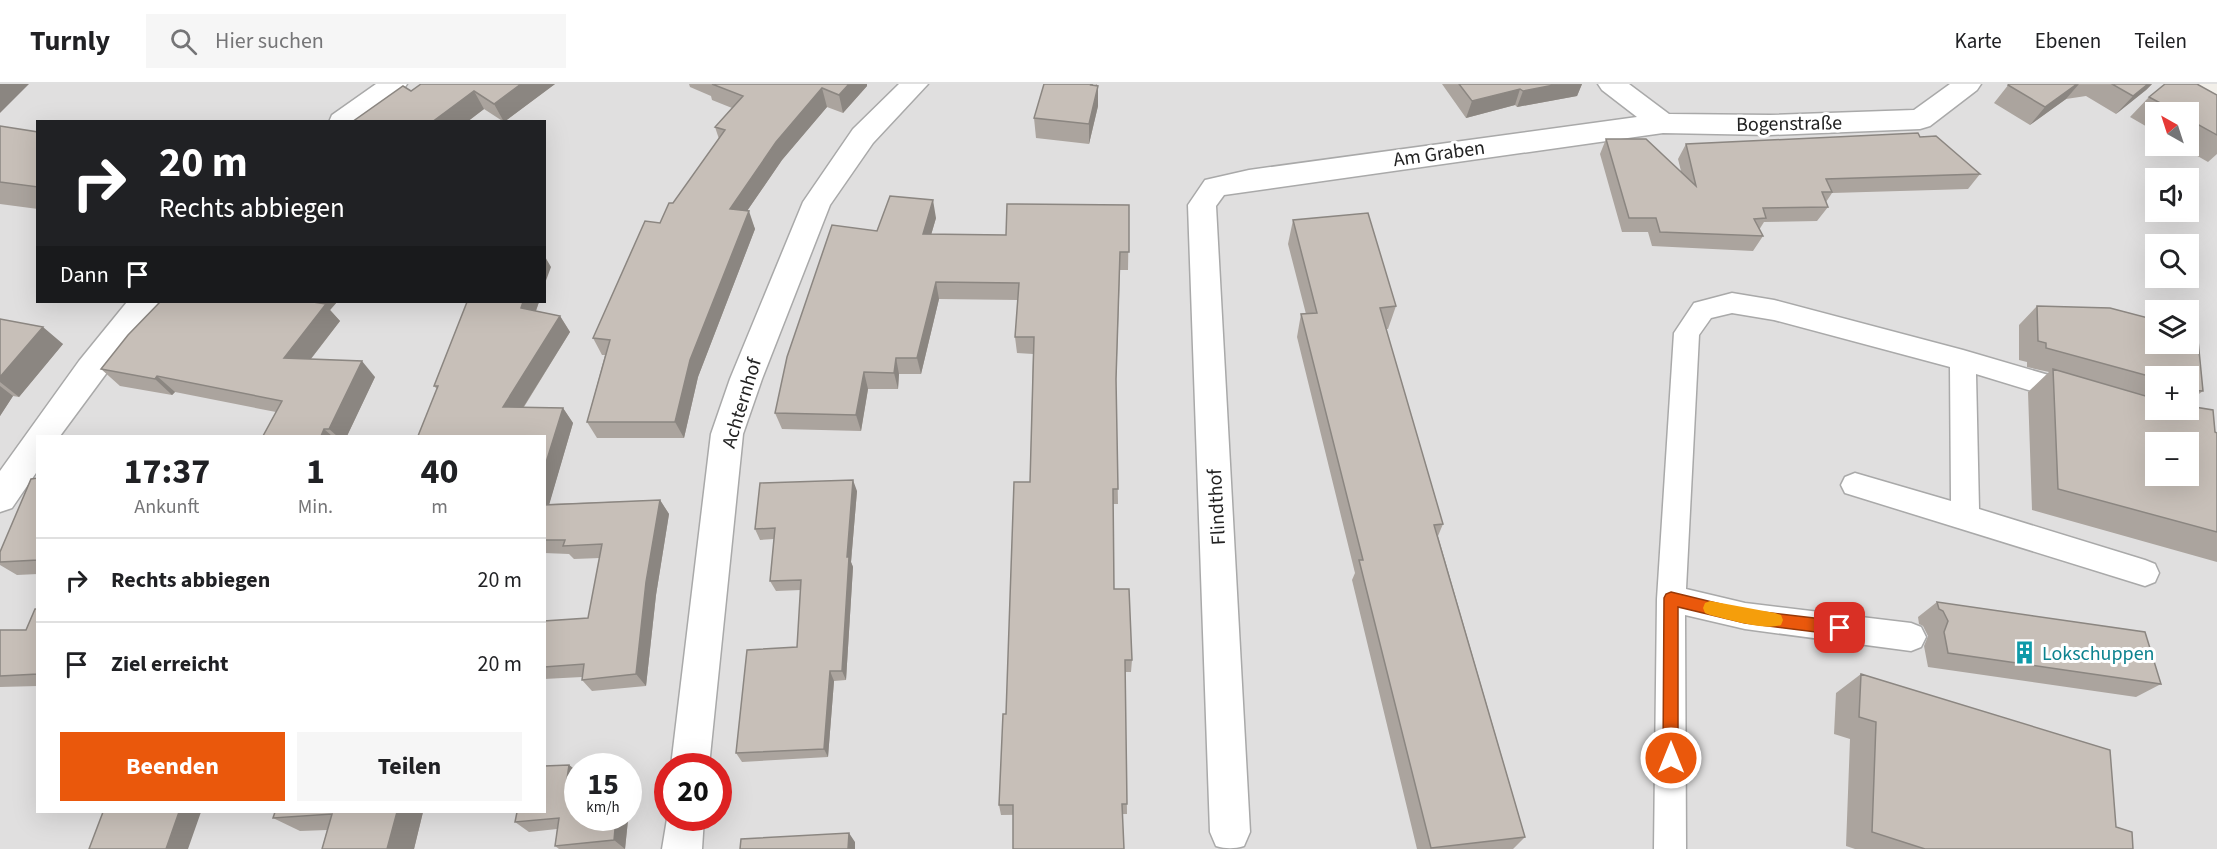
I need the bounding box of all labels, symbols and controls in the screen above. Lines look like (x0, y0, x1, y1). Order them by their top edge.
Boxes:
search box (146, 14, 566, 68)
text: Turnly (30, 21, 110, 61)
icon: search (167, 25, 200, 58)
text: Hier suchen (215, 25, 324, 57)
text: Karte (1955, 26, 2002, 56)
text: Ebenen (2035, 26, 2101, 56)
text: Teilen (2134, 26, 2187, 56)
north arrow (2145, 102, 2199, 156)
map controls (2145, 102, 2199, 486)
street label: Bogenstraße (1736, 109, 1842, 139)
text: 20 m (159, 133, 248, 193)
street label: Am Graben (1392, 134, 1487, 174)
icon: right (60, 144, 138, 222)
button: sound (2145, 168, 2199, 222)
text: Rechts abbiegen (159, 189, 345, 228)
button: search (2145, 234, 2199, 288)
icon: arrive (121, 258, 154, 291)
text: Dann (60, 259, 109, 291)
button: layers (2145, 300, 2199, 354)
street label: Achternhof (715, 354, 769, 452)
button: + (2145, 366, 2199, 420)
button: − (2145, 432, 2199, 486)
text: 17:37 (123, 446, 210, 497)
text: 1 (306, 446, 325, 497)
text: 40 (421, 446, 459, 497)
street label: Flindthof (1201, 467, 1233, 546)
text: Ankunft (134, 493, 199, 521)
text: Min. (298, 493, 333, 521)
text: m (431, 493, 448, 521)
icon: right (60, 564, 93, 597)
text: Rechts abbiegen (111, 564, 270, 596)
text: 20 m (477, 564, 522, 596)
pin (1814, 602, 1865, 653)
icon: arrive (1823, 611, 1856, 644)
building icon: Lokschuppen (2011, 640, 2037, 666)
place label: Lokschuppen (2042, 640, 2155, 668)
icon: arrive (60, 648, 93, 681)
text: Ziel erreicht (111, 648, 229, 680)
text: 20 m (477, 648, 522, 680)
position arrow (1639, 726, 1703, 790)
button: Beenden (60, 732, 285, 801)
button: Teilen (297, 732, 522, 801)
speed limit sign: 20 (654, 753, 732, 831)
text: 15 (587, 763, 619, 806)
text: km/h (586, 797, 620, 818)

